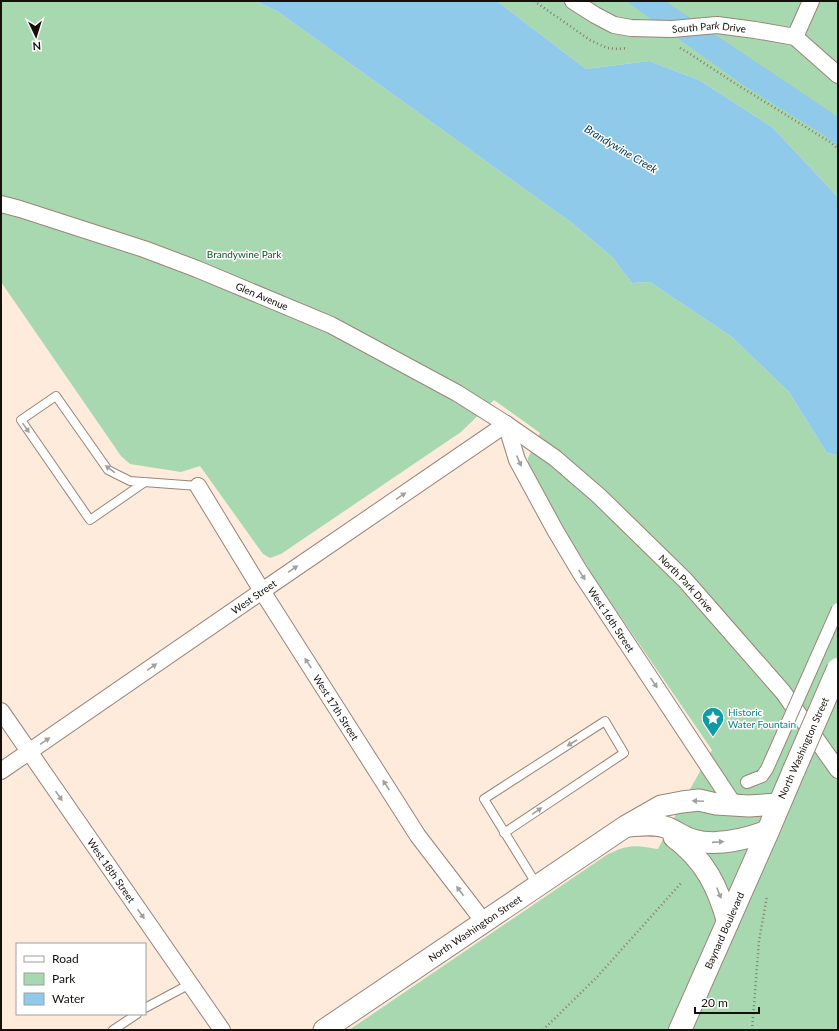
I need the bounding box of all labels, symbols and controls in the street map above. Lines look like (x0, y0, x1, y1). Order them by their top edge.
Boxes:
north arrow (16, 16, 56, 56)
street label: South Park Drive (671, 19, 747, 35)
text: N (32, 40, 41, 53)
water label: Brandywine Creek (582, 122, 661, 176)
park label: Brandywine Park (207, 248, 282, 260)
street label: Glen Avenue (234, 280, 290, 312)
one-way arrow (22, 423, 30, 434)
one-way arrow (516, 456, 522, 468)
one-way arrow (104, 465, 115, 474)
one-way arrow (396, 492, 406, 500)
street label: North Park Drive (656, 552, 716, 614)
one-way arrow (288, 565, 298, 573)
one-way arrow (578, 569, 586, 580)
street label: West Street (229, 577, 279, 616)
street label: West 16th Street (586, 585, 637, 654)
one-way arrow (304, 658, 312, 668)
one-way arrow (147, 663, 157, 671)
street label: West 17th Street (311, 672, 362, 743)
one-way arrow (650, 678, 658, 688)
street label: North Washington Street (775, 695, 831, 801)
place icon: Historic Water Fountain (700, 705, 726, 738)
place label: Historic Water Fountain (728, 706, 796, 730)
one-way arrow (40, 737, 50, 745)
one-way arrow (566, 739, 578, 746)
one-way arrow (382, 779, 389, 790)
one-way arrow (55, 791, 63, 801)
one-way arrow (691, 798, 704, 804)
one-way arrow (531, 808, 542, 815)
street label: West 18th Street (85, 836, 138, 905)
one-way arrow (712, 838, 724, 845)
one-way arrow (456, 886, 464, 896)
one-way arrow (716, 888, 722, 900)
street label: Baynard Boulevard (702, 890, 746, 971)
street label: North Washington Street (426, 892, 524, 964)
one-way arrow (137, 909, 145, 919)
legend (16, 943, 146, 1015)
text: Road (52, 951, 79, 966)
text: Park (52, 971, 76, 986)
scale bar (695, 989, 759, 1015)
text: Water (52, 991, 85, 1006)
text: 20 m (701, 995, 728, 1010)

